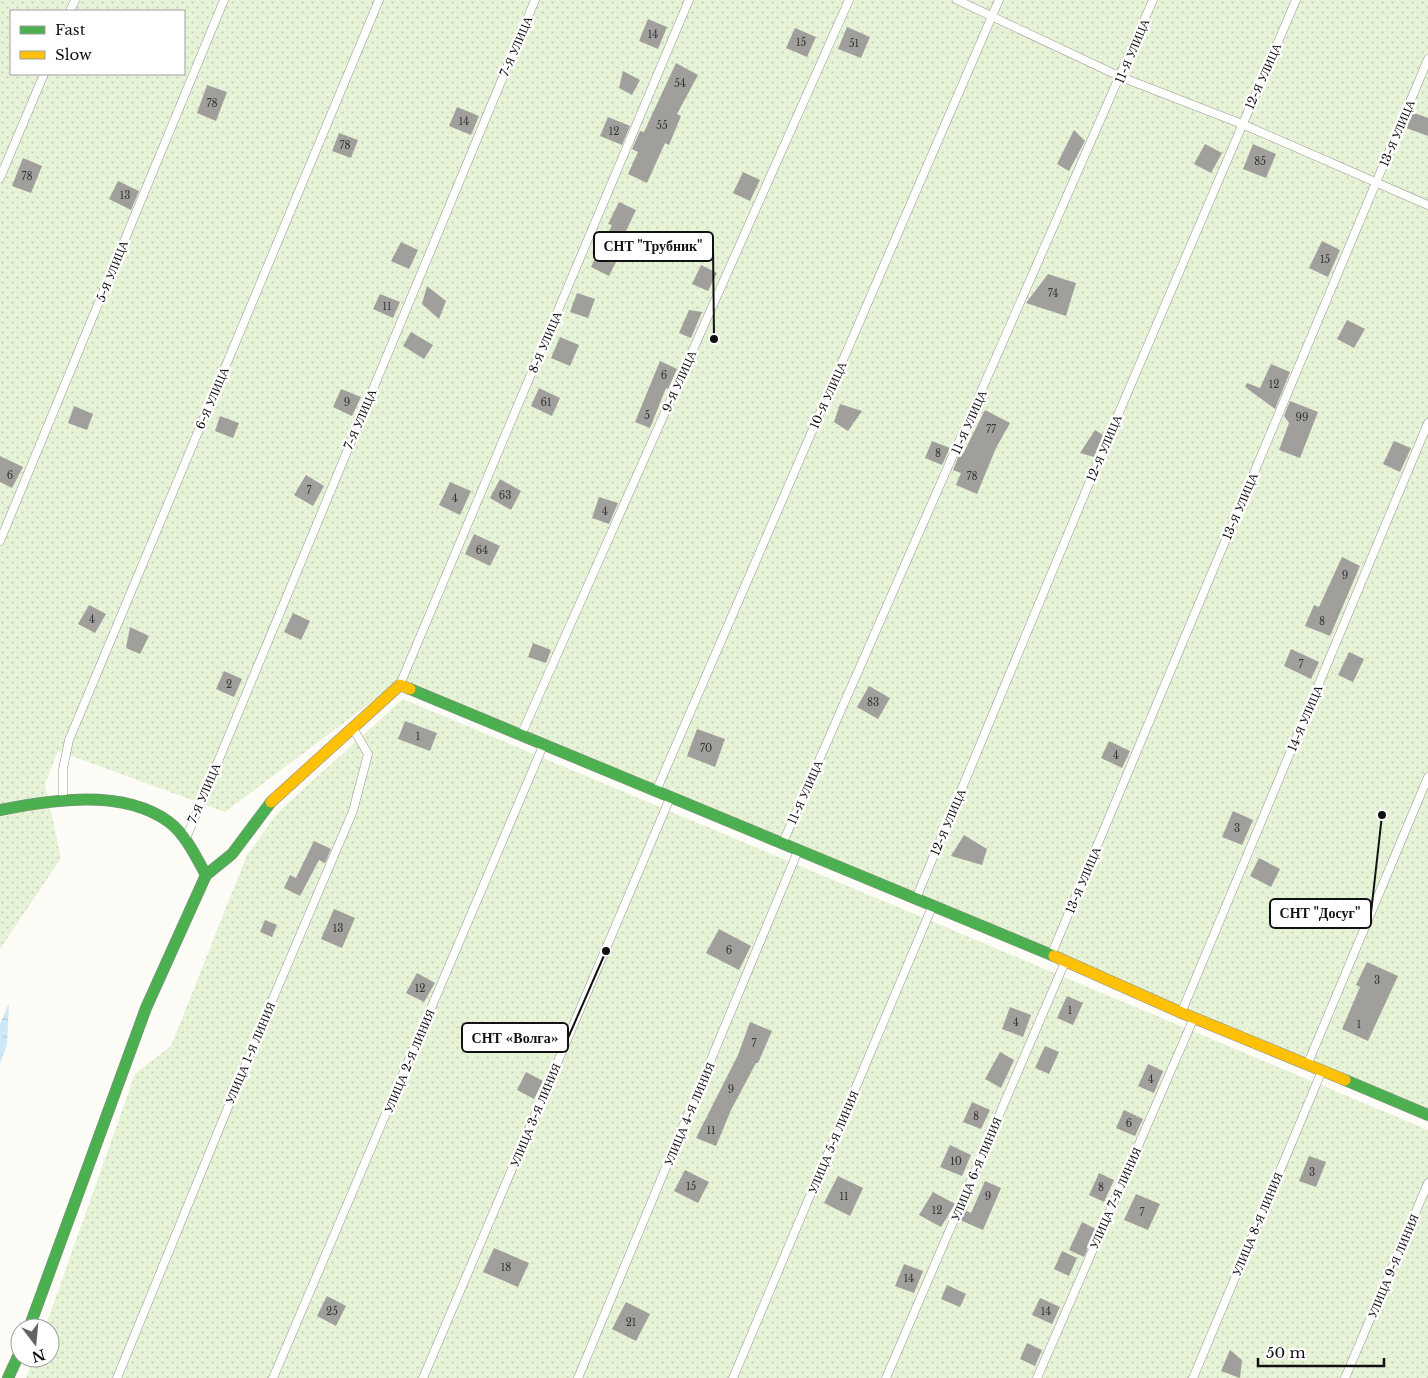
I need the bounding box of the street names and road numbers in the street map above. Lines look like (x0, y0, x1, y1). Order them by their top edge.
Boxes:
street label: 7-Я УЛИЦА (497, 13, 536, 78)
street label: 11-Я УЛИЦА (1112, 16, 1153, 86)
street label: 12-Я УЛИЦА (1242, 40, 1284, 111)
street label: 13-Я УЛИЦА (1376, 97, 1418, 169)
street label: 5-Я УЛИЦА (93, 238, 131, 304)
street label: 8-Я УЛИЦА (525, 309, 565, 375)
street label: 9-Я УЛИЦА (659, 347, 699, 414)
street label: 10-Я УЛИЦА (806, 359, 850, 431)
street label: 6-Я УЛИЦА (192, 364, 232, 431)
street label: 7-Я УЛИЦА (341, 386, 380, 451)
street label: 11-Я УЛИЦА (948, 387, 990, 457)
street label: 12-Я УЛИЦА (1083, 412, 1125, 484)
street label: 13-Я УЛИЦА (1219, 470, 1261, 542)
street label: 14-Я УЛИЦА (1284, 682, 1326, 753)
street label: 11-Я УЛИЦА (784, 757, 826, 827)
street label: 7-Я УЛИЦА (185, 760, 224, 825)
street label: 12-Я УЛИЦА (927, 786, 969, 858)
street label: 13-Я УЛИЦА (1062, 844, 1104, 916)
street label: УЛИЦА 1-Я ЛИНИЯ (222, 1000, 278, 1106)
street label: УЛИЦА 2-Я ЛИНИЯ (380, 1007, 438, 1115)
street label: УЛИЦА 4-Я ЛИНИЯ (660, 1060, 718, 1168)
street label: УЛИЦА 3-Я ЛИНИЯ (506, 1061, 564, 1169)
street label: УЛИЦА 5-Я ЛИНИЯ (804, 1088, 862, 1196)
street label: УЛИЦА 6-Я ЛИНИЯ (947, 1115, 1005, 1223)
street label: УЛИЦА 7-Я ЛИНИЯ (1086, 1145, 1144, 1251)
street label: УЛИЦА 8-Я ЛИНИЯ (1228, 1170, 1286, 1278)
street label: УЛИЦА 9-Я ЛИНИЯ (1364, 1212, 1422, 1320)

